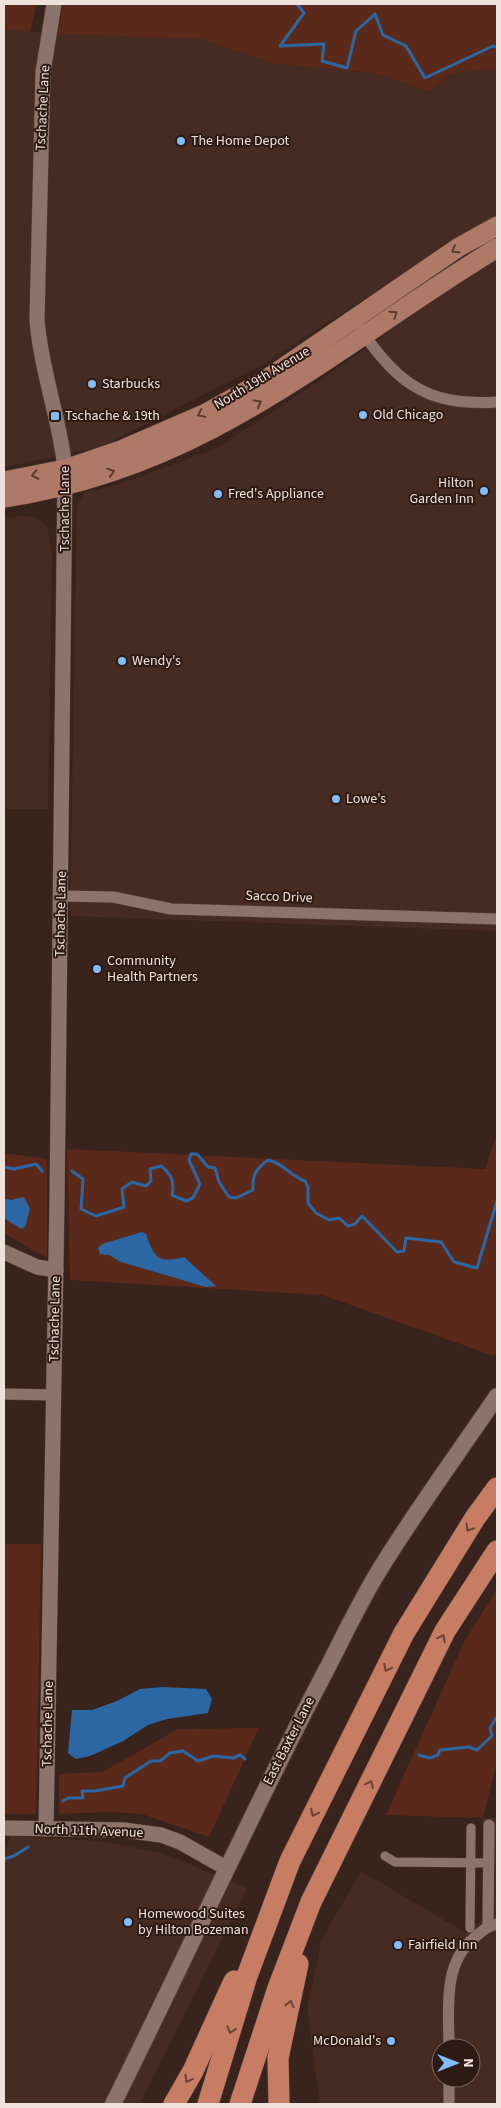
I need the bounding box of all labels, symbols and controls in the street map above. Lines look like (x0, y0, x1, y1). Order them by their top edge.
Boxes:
street label: Tschache Lane (31, 65, 55, 151)
place label: The Home Depot (191, 131, 290, 151)
marker: The Home Depot (175, 135, 187, 147)
one-way arrow (451, 244, 460, 254)
one-way arrow (388, 311, 398, 320)
street label: North 19th Avenue (210, 341, 314, 415)
place label: Starbucks (102, 374, 160, 394)
marker: Starbucks (86, 378, 98, 390)
one-way arrow (253, 399, 262, 409)
place label: Old Chicago (373, 405, 443, 425)
place label: Tschache & 19th (65, 406, 160, 426)
one-way arrow (197, 408, 206, 419)
marker: Old Chicago (357, 409, 369, 421)
marker: Tschache & 19th (49, 410, 61, 422)
street label: Tschache Lane (55, 466, 75, 552)
one-way arrow (107, 467, 115, 477)
one-way arrow (30, 469, 39, 480)
place label: Hilton Garden Inn (409, 473, 474, 509)
place label: Fred's Appliance (228, 484, 324, 504)
marker: Hilton Garden Inn (478, 485, 490, 497)
marker: Fred's Appliance (212, 488, 224, 500)
place label: Wendy's (132, 651, 181, 671)
marker: Wendy's (116, 655, 128, 667)
place label: Lowe's (346, 789, 386, 809)
marker: Lowe's (330, 793, 342, 805)
street label: Tschache Lane (50, 871, 72, 957)
street label: Sacco Drive (245, 886, 313, 908)
place label: Community Health Partners (107, 951, 198, 987)
marker: Community Health Partners (91, 963, 103, 975)
street label: Tschache Lane (44, 1276, 66, 1362)
one-way arrow (466, 1522, 476, 1531)
one-way arrow (436, 1634, 446, 1643)
one-way arrow (383, 1663, 393, 1672)
street label: Tschache Lane (37, 1681, 59, 1767)
street label: East Baxter Lane (258, 1693, 320, 1788)
one-way arrow (364, 1780, 374, 1789)
one-way arrow (310, 1808, 320, 1817)
street label: North 11th Avenue (34, 1819, 144, 1843)
place label: Homewood Suites by Hilton Bozeman (138, 1904, 249, 1940)
marker: Homewood Suites by Hilton Bozeman (122, 1916, 134, 1928)
place label: Fairfield Inn (408, 1935, 477, 1955)
marker: Fairfield Inn (392, 1939, 404, 1951)
one-way arrow (284, 2000, 295, 2009)
one-way arrow (226, 2025, 236, 2033)
place label: McDonald's (313, 2031, 381, 2051)
marker: McDonald's (385, 2035, 397, 2047)
north arrow (431, 2038, 481, 2088)
text: N (458, 2058, 478, 2068)
one-way arrow (184, 2074, 194, 2083)

